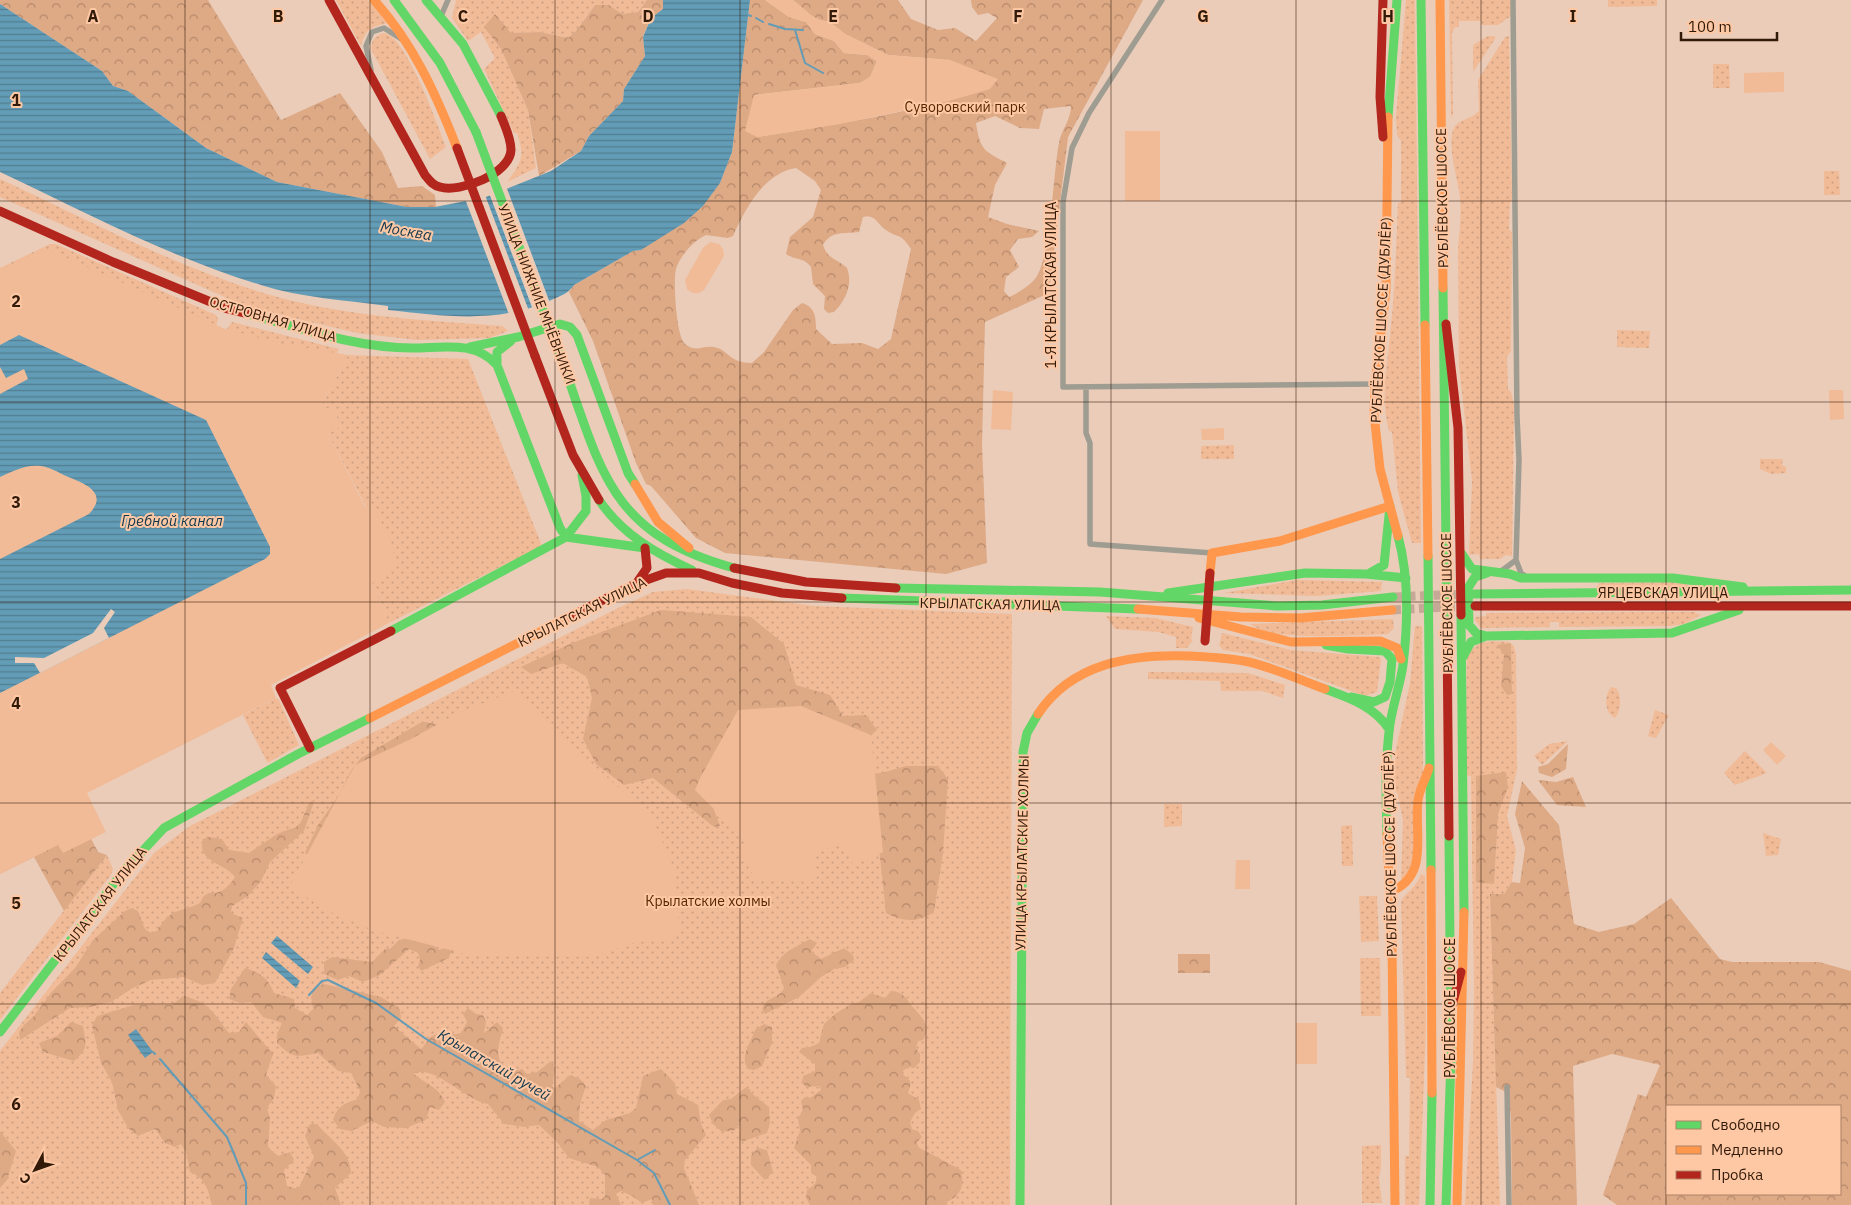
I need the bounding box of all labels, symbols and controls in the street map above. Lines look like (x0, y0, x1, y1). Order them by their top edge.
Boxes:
text: A (88, 6, 99, 26)
text: B (273, 6, 284, 26)
text: C (458, 6, 468, 26)
text: D (642, 6, 654, 26)
text: E (828, 6, 838, 26)
text: F (1013, 6, 1023, 26)
text: G (1197, 6, 1209, 26)
text: H (1382, 6, 1394, 26)
text: I (1570, 6, 1577, 26)
scale bar (1681, 10, 1777, 42)
text: 100 m (1688, 17, 1732, 36)
text: 1 (11, 90, 21, 110)
park label: Суворовский парк (905, 98, 1026, 116)
street label: РУБЛЁВСКОЕ ШОССЕ (1432, 128, 1452, 268)
street label: УЛИЦА НИЖНИЕ МНЁВНИКИ (494, 201, 580, 387)
street label: 1-Я КРЫЛАТСКАЯ УЛИЦА (1042, 202, 1060, 368)
water label: Москва (379, 217, 434, 244)
street label: РУБЛЁВСКОЕ ШОССЕ (ДУБЛЁР) (1367, 217, 1395, 423)
text: 2 (11, 291, 21, 311)
street label: ОСТРОВНАЯ УЛИЦА (207, 292, 339, 346)
text: 3 (11, 492, 21, 512)
water label: Гребной канал (121, 511, 223, 530)
street label: РУБЛЁВСКОЕ ШОССЕ (1437, 533, 1457, 673)
street label: КРЫЛАТСКАЯ УЛИЦА (515, 573, 649, 651)
street label: ЯРЦЕВСКАЯ УЛИЦА (1598, 584, 1728, 602)
street label: КРЫЛАТСКАЯ УЛИЦА (919, 594, 1061, 614)
text: 4 (11, 693, 21, 713)
street label: РУБЛЁВСКОЕ ШОССЕ (ДУБЛЁР) (1379, 751, 1401, 957)
street label: УЛИЦА КРЫЛАТСКИЕ ХОЛМЫ (1011, 755, 1033, 951)
street label: КРЫЛАТСКАЯ УЛИЦА (50, 843, 150, 965)
park label: Крылатские холмы (645, 892, 771, 910)
text: 5 (11, 893, 21, 913)
street label: РУБЛЁВСКОЕ ШОССЕ (1441, 938, 1459, 1078)
water label: Крылатский ручей (435, 1025, 554, 1105)
text: 6 (11, 1094, 21, 1114)
legend (1666, 1105, 1841, 1195)
text: Свободно (1711, 1115, 1780, 1134)
text: Медленно (1711, 1140, 1783, 1159)
north arrow (10, 1145, 60, 1195)
text: Пробка (1711, 1165, 1763, 1184)
text: С (15, 1169, 35, 1188)

